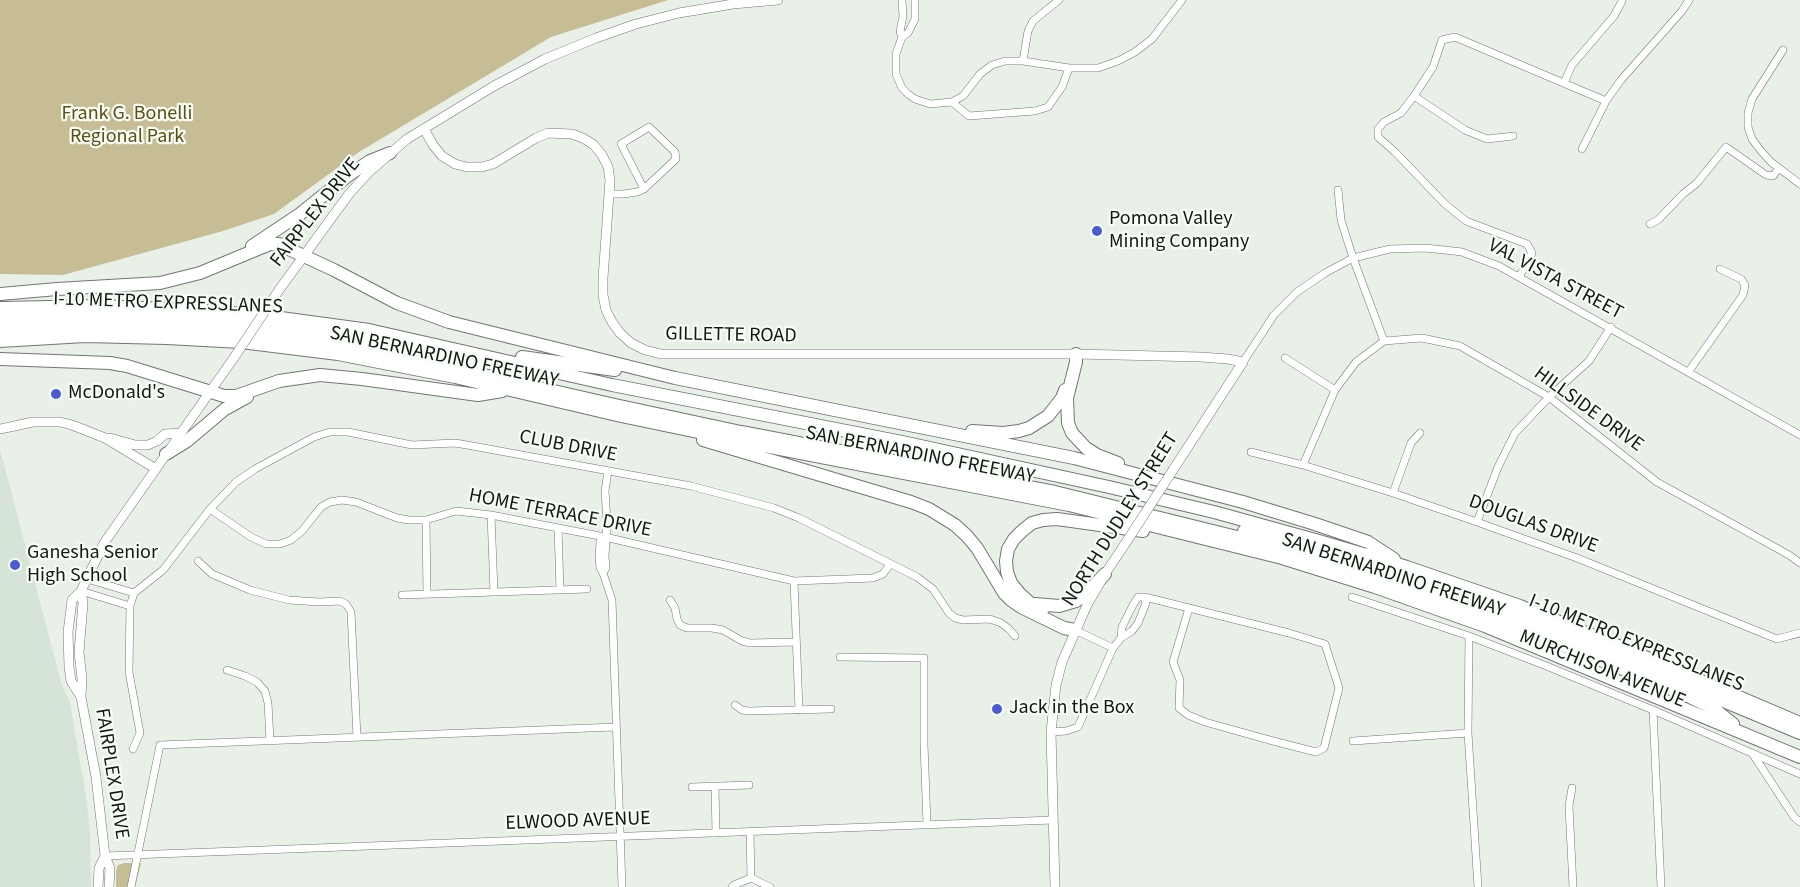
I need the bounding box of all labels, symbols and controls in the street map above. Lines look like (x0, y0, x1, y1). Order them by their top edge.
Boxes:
park label: Frank G. Bonelli Regional Park (62, 103, 192, 150)
street label: FAIRPLEX DRIVE (266, 154, 366, 272)
place label: Pomona Valley Mining Company (1109, 208, 1249, 255)
marker: Pomona Valley Mining Company (1090, 224, 1104, 238)
street label: VAL VISTA STREET (1483, 234, 1627, 326)
street label: I-10 METRO EXPRESSLANES (53, 288, 283, 320)
street label: SAN BERNARDINO FREEWAY (327, 322, 561, 394)
street label: GILLETTE ROAD (665, 323, 797, 349)
street label: HILLSIDE DRIVE (1528, 362, 1648, 458)
place label: McDonald's (68, 382, 165, 406)
marker: McDonald's (49, 387, 63, 401)
street label: SAN BERNARDINO FREEWAY (803, 422, 1037, 490)
street label: CLUB DRIVE (517, 426, 619, 468)
street label: NORTH DUDLEY STREET (1058, 429, 1184, 611)
street label: HOME TERRACE DRIVE (467, 484, 653, 544)
street label: DOUGLAS DRIVE (1465, 490, 1601, 560)
street label: SAN BERNARDINO FREEWAY (1278, 529, 1508, 623)
place label: Ganesha Senior High School (27, 542, 158, 589)
marker: Ganesha Senior High School (8, 558, 22, 572)
street label: I-10 METRO EXPRESSLANES (1525, 590, 1747, 698)
street label: MURCHISON AVENUE (1515, 626, 1689, 714)
place label: Jack in the Box (1009, 697, 1134, 721)
marker: Jack in the Box (990, 702, 1004, 716)
street label: FAIRPLEX DRIVE (89, 707, 133, 841)
street label: ELWOOD AVENUE (505, 807, 651, 837)

